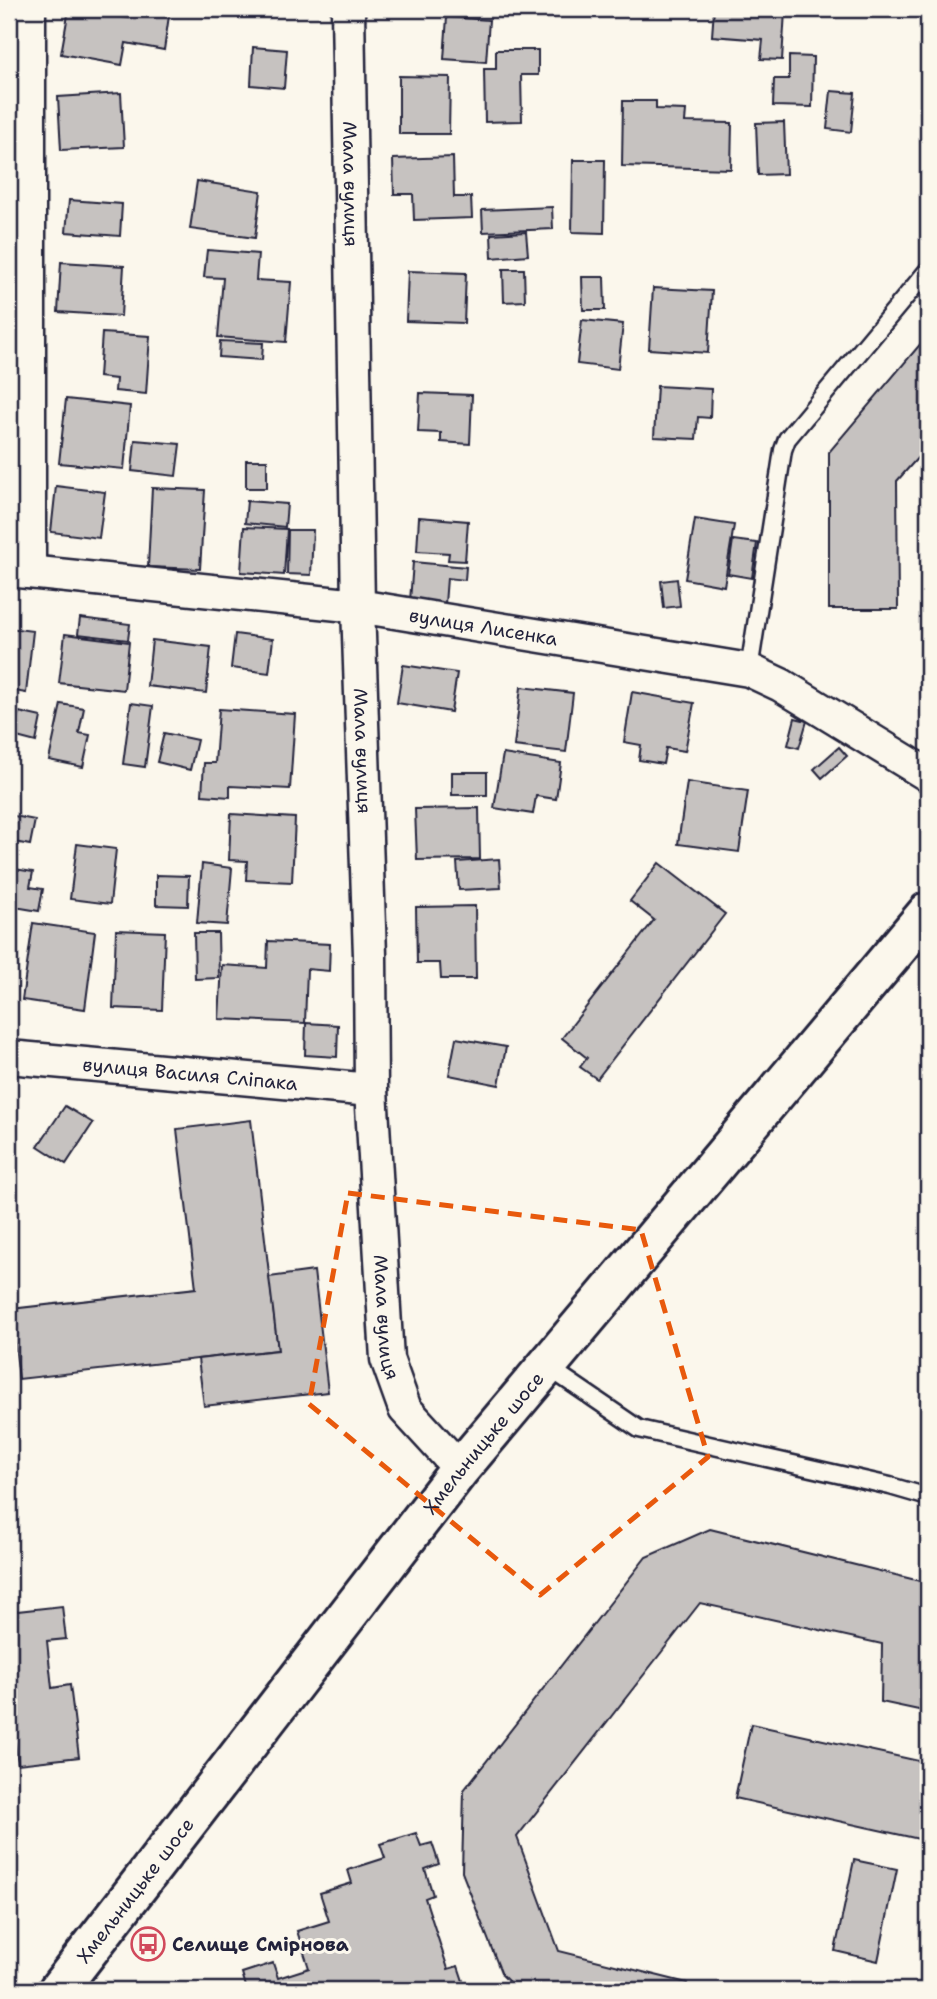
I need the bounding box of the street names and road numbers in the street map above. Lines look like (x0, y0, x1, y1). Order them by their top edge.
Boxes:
street label: Мала вулиця (337, 121, 364, 247)
street label: вулиця Лисенка (407, 603, 560, 652)
street label: Мала вулиця (348, 688, 377, 814)
street label: вулиця Василя Сліпака (82, 1052, 299, 1096)
street label: Мала вулиця (368, 1254, 405, 1383)
street label: Хмельницьке шосе (418, 1367, 550, 1520)
street label: Хмельницьке шосе (71, 1813, 199, 1968)

